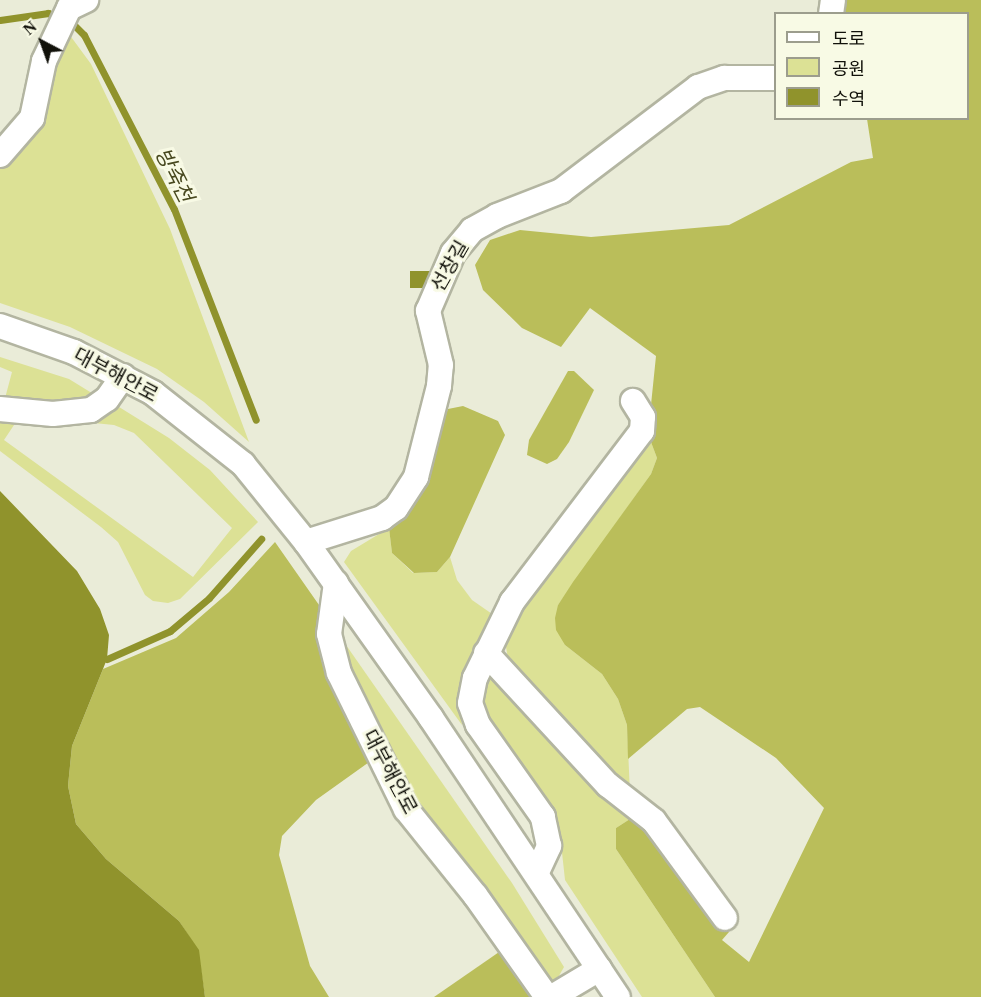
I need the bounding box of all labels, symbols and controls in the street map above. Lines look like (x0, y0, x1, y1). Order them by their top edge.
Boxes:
north arrow (12, 12, 72, 72)
legend (774, 12, 969, 120)
text: N (20, 18, 40, 38)
text: 도로 (832, 29, 865, 49)
text: 공원 (832, 59, 865, 79)
text: 수역 (832, 89, 865, 109)
water label: 방죽천 (150, 143, 198, 207)
street label: 선창길 (426, 236, 474, 296)
street label: 대부해안로 (70, 343, 162, 407)
street label: 대부해안로 (358, 726, 422, 818)

